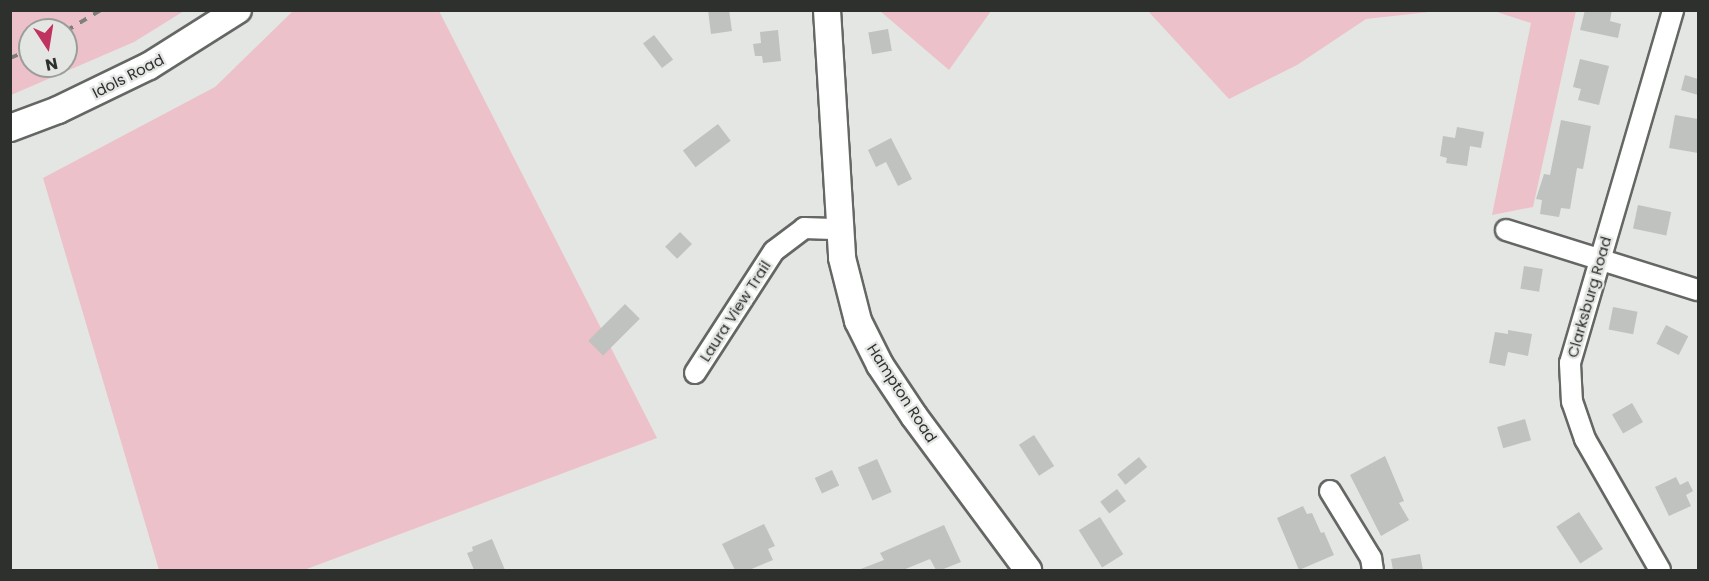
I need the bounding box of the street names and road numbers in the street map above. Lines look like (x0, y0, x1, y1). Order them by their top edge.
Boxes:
street label: Idols Road (89, 50, 167, 102)
street label: Clarksburg Road (1563, 234, 1615, 360)
street label: Laura View Trail (696, 257, 774, 365)
street label: Hampton Road (863, 340, 941, 446)

